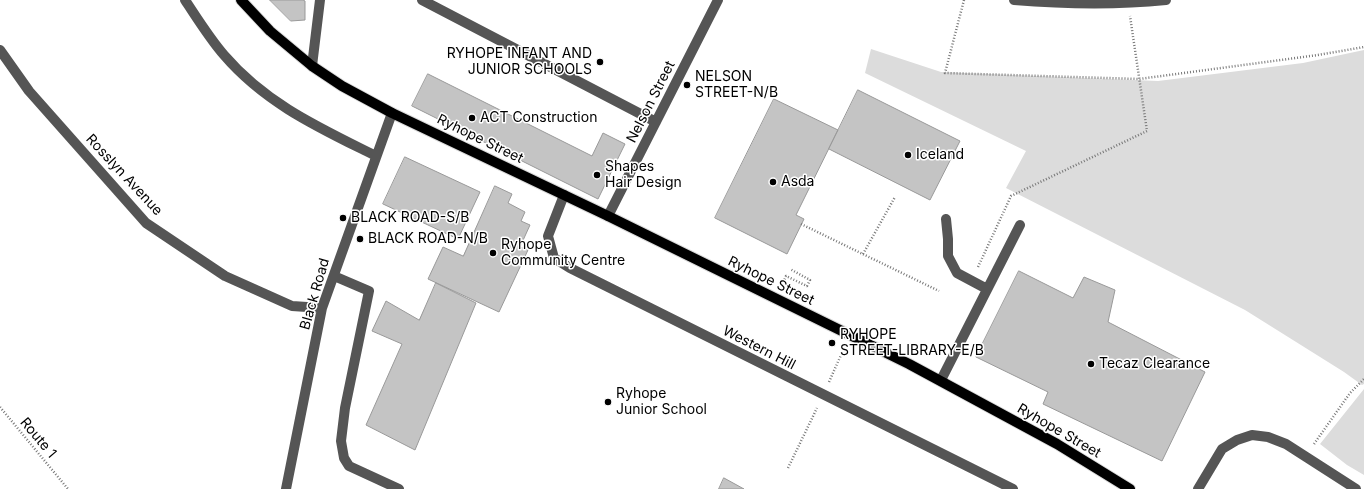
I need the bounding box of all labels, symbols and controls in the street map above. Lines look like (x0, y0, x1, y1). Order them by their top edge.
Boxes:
place label: RYHOPE INFANT AND JUNIOR SCHOOLS (447, 46, 592, 78)
marker: RYHOPE INFANT AND JUNIOR SCHOOLS (595, 57, 605, 67)
street label: Nelson Street (623, 58, 679, 146)
place label: NELSON STREET-N/B (695, 69, 778, 102)
marker: NELSON STREET-N/B (682, 80, 692, 90)
place label: ACT Construction (480, 110, 597, 126)
street label: Ryhope Street (434, 111, 526, 167)
marker: ACT Construction (467, 113, 477, 123)
street label: Rosslyn Avenue (82, 131, 166, 219)
place label: Iceland (916, 147, 964, 163)
marker: Iceland (903, 150, 913, 160)
place label: Shapes Hair Design (605, 159, 682, 192)
marker: Shapes Hair Design (592, 170, 602, 180)
place label: Asda (781, 174, 814, 190)
marker: Asda (768, 177, 778, 187)
place label: BLACK ROAD-S/B (351, 210, 469, 226)
marker: BLACK ROAD-S/B (338, 213, 348, 223)
place label: BLACK ROAD-N/B (368, 231, 488, 247)
marker: BLACK ROAD-N/B (355, 234, 365, 244)
place label: Ryhope Community Centre (501, 237, 625, 270)
marker: Ryhope Community Centre (488, 248, 498, 258)
street label: Ryhope Street (725, 253, 817, 309)
street label: Black Road (297, 256, 333, 332)
street label: Western Hill (720, 322, 798, 374)
place label: RYHOPE STREET-LIBRARY-E/B (840, 327, 984, 360)
marker: RYHOPE STREET-LIBRARY-E/B (827, 338, 837, 348)
place label: Tecaz Clearance (1099, 356, 1210, 372)
marker: Tecaz Clearance (1086, 359, 1096, 369)
place label: Ryhope Junior School (616, 386, 707, 418)
marker: Ryhope Junior School (603, 397, 613, 407)
street label: Ryhope Street (1014, 400, 1104, 462)
street label: Route 1 (16, 414, 60, 462)

